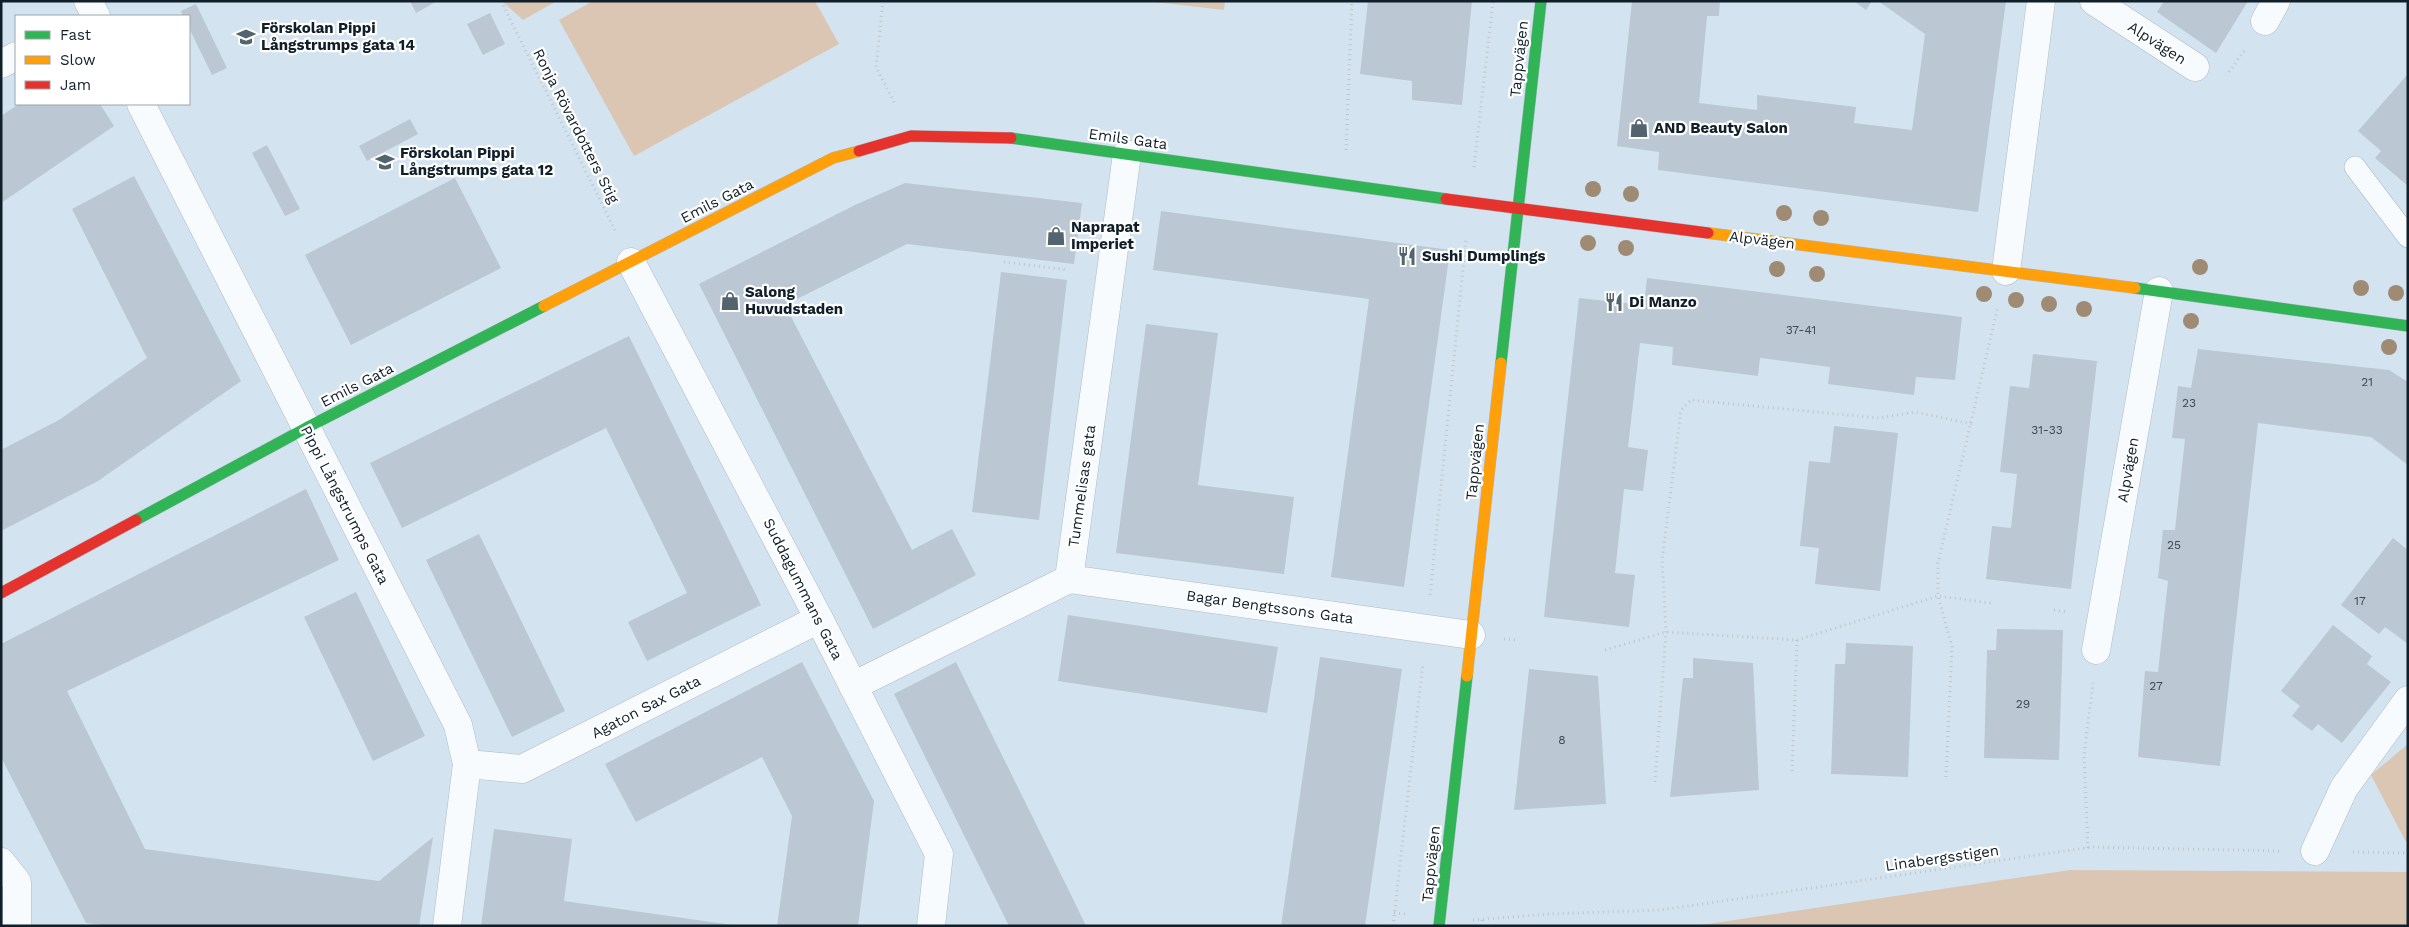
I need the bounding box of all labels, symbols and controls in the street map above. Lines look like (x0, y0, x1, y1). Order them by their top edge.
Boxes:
legend (15, 15, 190, 105)
street label: Alpvägen (2124, 18, 2190, 68)
place label: Förskolan Pippi Långstrumps gata 14 (261, 19, 415, 54)
street label: Tappvägen (1506, 20, 1532, 98)
text: Fast (60, 26, 92, 44)
school or university icon: Förskolan Pippi Långstrumps gata 14 (235, 26, 257, 48)
street label: Ronja Rövardotters Stig (529, 46, 623, 206)
text: Slow (60, 51, 96, 69)
text: Jam (60, 76, 91, 94)
shop icon: AND Beauty Salon (1628, 117, 1650, 139)
place label: AND Beauty Salon (1654, 119, 1788, 137)
street label: Emils Gata (1087, 125, 1169, 154)
place label: Förskolan Pippi Långstrumps gata 12 (400, 144, 553, 179)
school or university icon: Förskolan Pippi Långstrumps gata 12 (374, 151, 396, 173)
street label: Emils Gata (678, 175, 757, 227)
place label: Naprapat Imperiet (1071, 218, 1140, 253)
shop icon: Naprapat Imperiet (1045, 225, 1067, 247)
street label: Alpvägen (1728, 227, 1796, 253)
restaurant icon: Sushi Dumplings (1396, 245, 1418, 267)
place label: Sushi Dumplings (1422, 247, 1545, 265)
place label: Salong Huvudstaden (745, 283, 843, 318)
shop icon: Salong Huvudstaden (719, 290, 741, 312)
restaurant icon: Di Manzo (1603, 291, 1625, 313)
place label: Di Manzo (1629, 293, 1697, 311)
house number: 37-41 (1786, 323, 1816, 337)
street label: Emils Gata (318, 359, 397, 411)
house number: 21 (2361, 375, 2373, 389)
house number: 23 (2182, 396, 2196, 410)
street label: Pippi Långstrumps Gata (297, 423, 393, 588)
street label: Tummelisas gata (1064, 423, 1100, 548)
street label: Tappvägen (1462, 423, 1488, 501)
house number: 31-33 (2031, 423, 2063, 437)
street label: Alpvägen (2113, 436, 2143, 504)
street label: Suddagummans Gata (759, 515, 847, 663)
house number: 25 (2167, 538, 2181, 552)
street label: Bagar Bengtssons Gata (1185, 586, 1355, 628)
house number: 17 (2354, 594, 2366, 608)
street label: Agaton Sax Gata (588, 671, 704, 742)
house number: 27 (2149, 679, 2163, 693)
house number: 29 (2016, 697, 2030, 711)
house number: 8 (1558, 733, 1566, 747)
street label: Tappvägen (1418, 825, 1444, 903)
street label: Linabergsstigen (1884, 841, 2000, 875)

